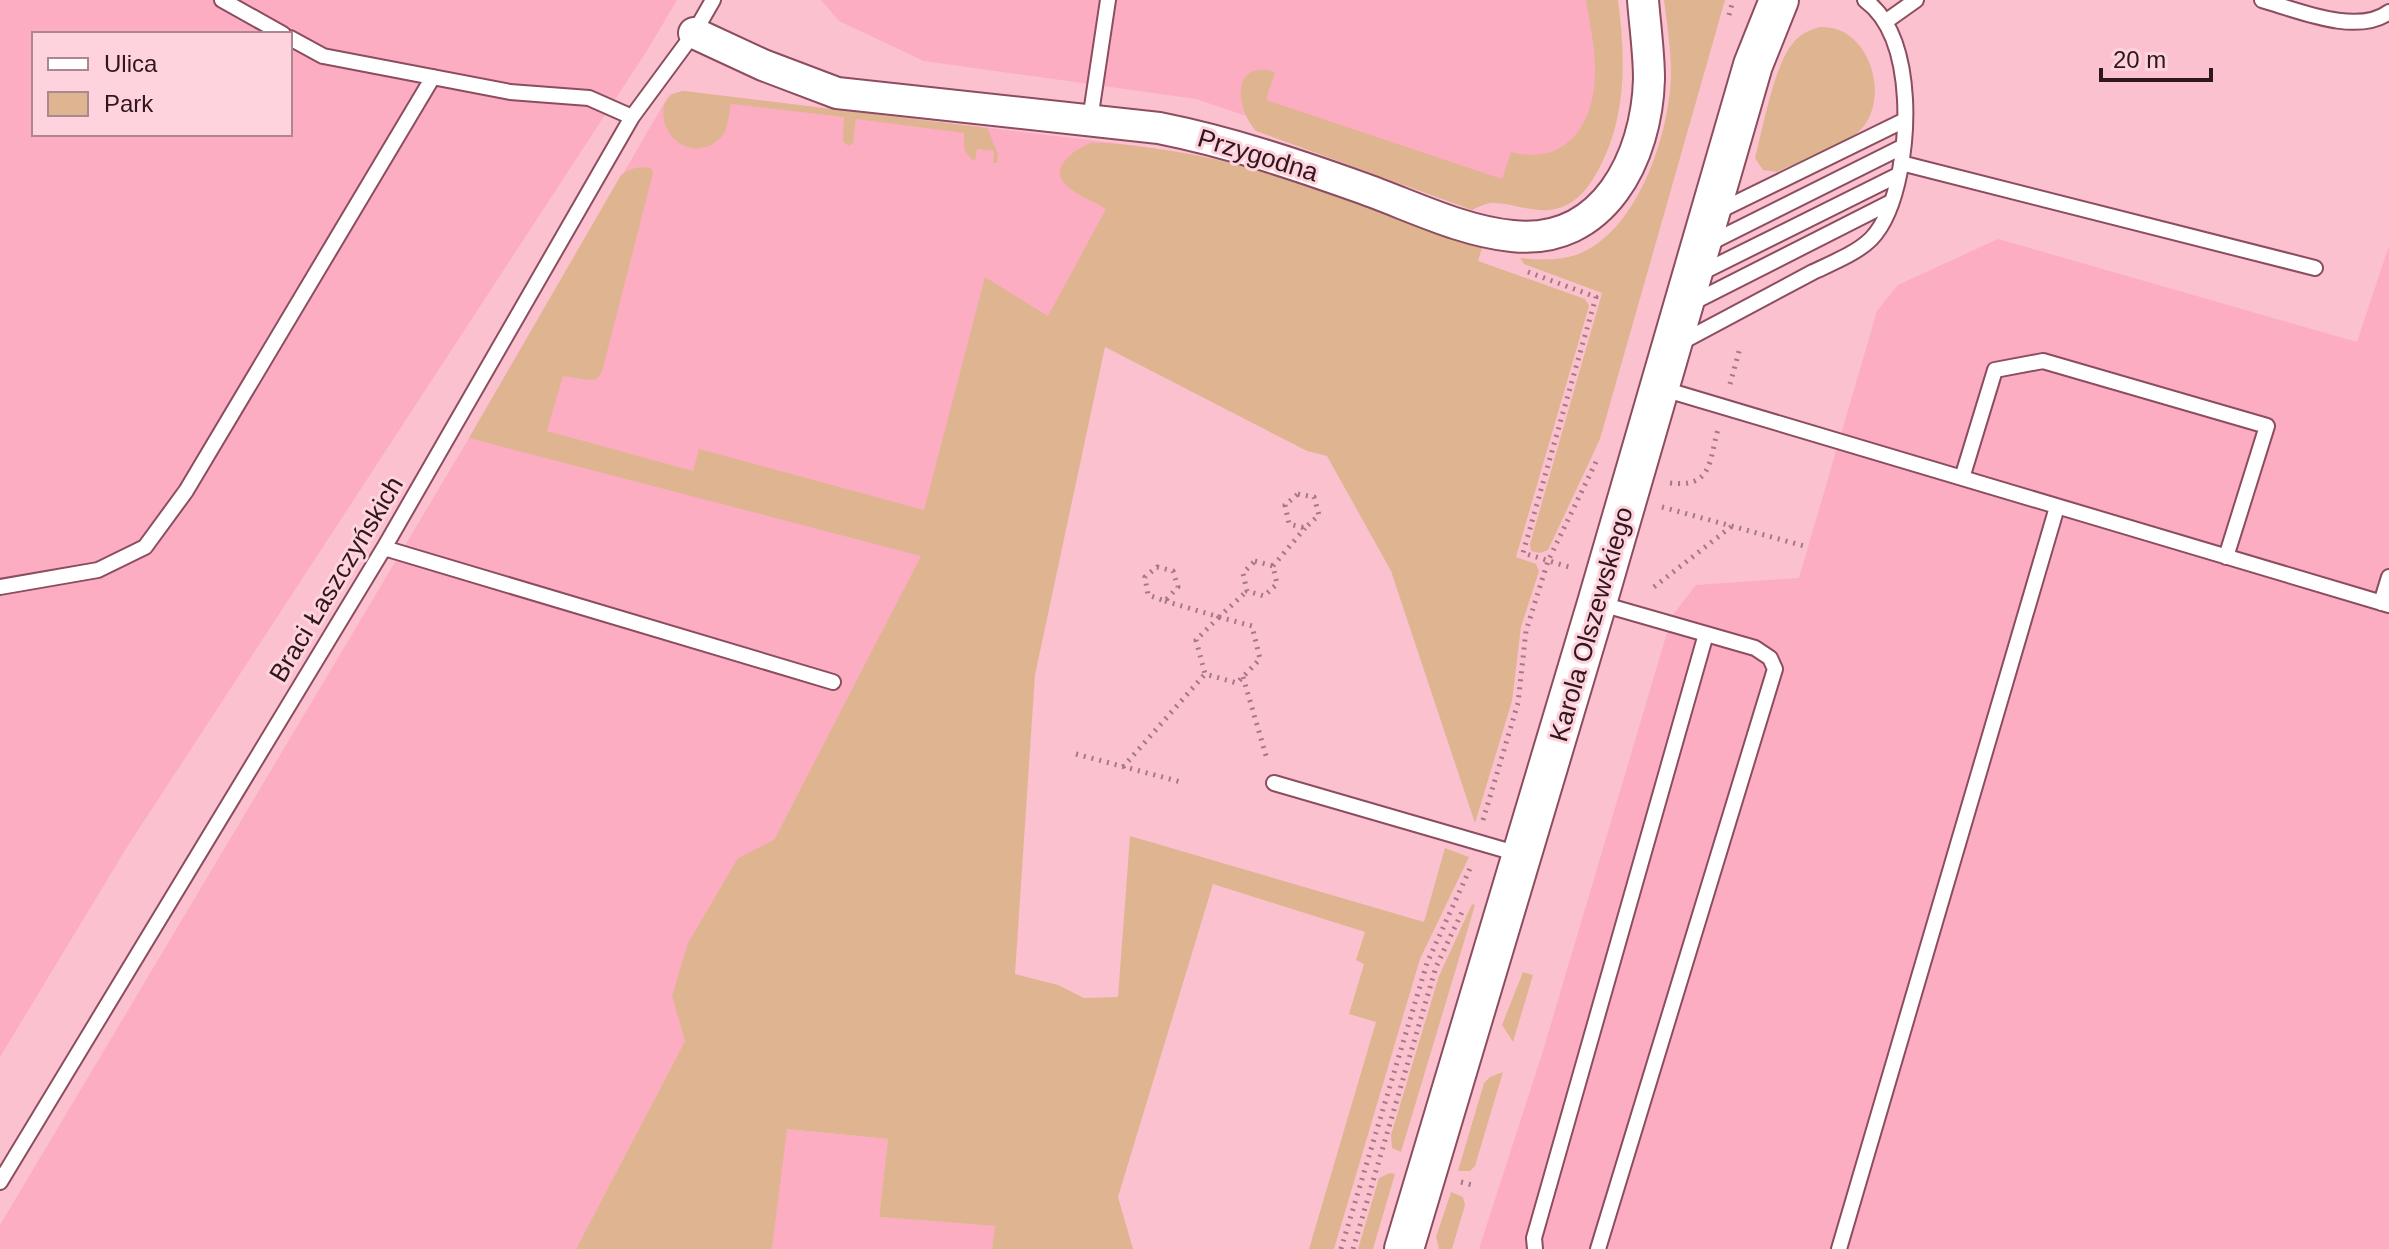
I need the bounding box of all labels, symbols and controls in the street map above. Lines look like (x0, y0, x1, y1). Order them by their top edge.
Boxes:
legend (32, 32, 292, 136)
scale bar (2101, 32, 2211, 82)
text: 20 m (2113, 46, 2166, 73)
text: Ulica (104, 50, 158, 77)
text: Park (104, 90, 154, 117)
street label: Przygodna (1194, 122, 1322, 188)
street label: Braci Łaszczyńskich (263, 471, 409, 687)
street label: Karola Olszewskiego (1543, 503, 1639, 745)

